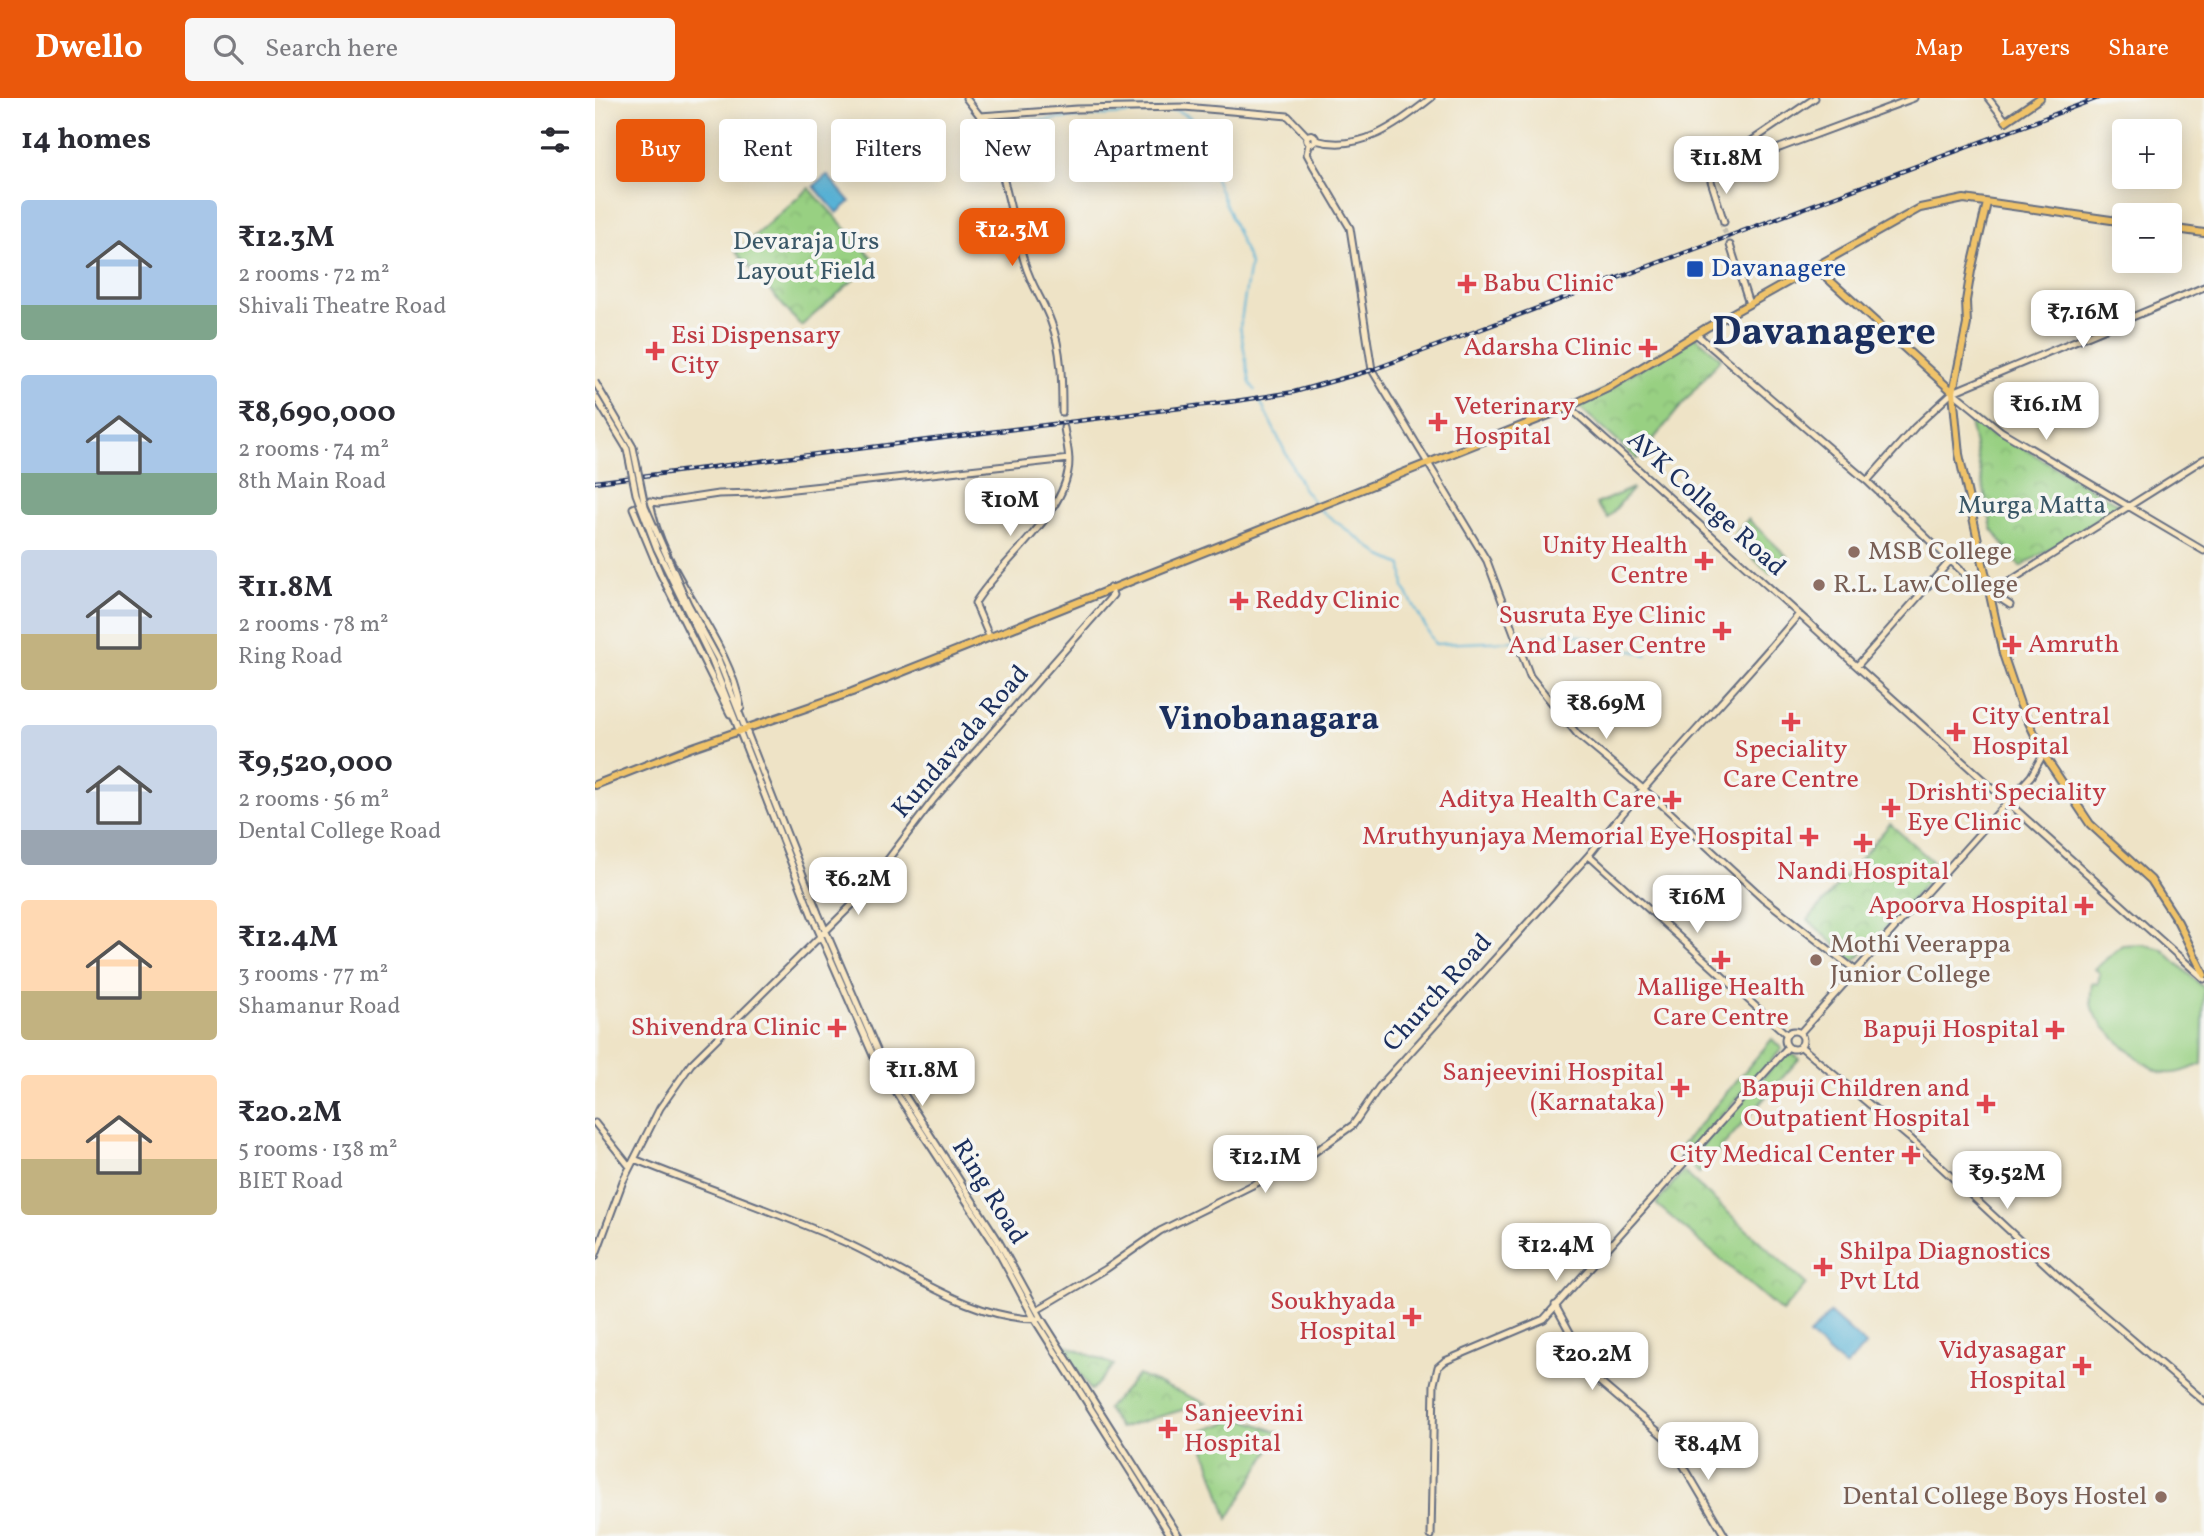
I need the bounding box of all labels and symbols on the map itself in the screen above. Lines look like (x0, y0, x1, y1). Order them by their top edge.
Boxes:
pin: ₹11.8M (1669, 136, 1783, 196)
pin: ₹12.3M (955, 208, 1069, 268)
park label: Devaraja Urs Layout Field (733, 224, 879, 290)
place label: Davanagere (1711, 251, 1846, 287)
marker: Davanagere (1685, 259, 1705, 279)
place label: Babu Clinic (1483, 266, 1614, 302)
marker: Babu Clinic (1457, 274, 1477, 294)
pin: ₹7.16M (2026, 290, 2140, 350)
district label: Davanagere (1712, 306, 1936, 362)
place label: Esi Dispensary City (671, 318, 841, 384)
place label: Adarsha Clinic (1463, 330, 1632, 366)
marker: Adarsha Clinic (1638, 338, 1658, 358)
marker: Esi Dispensary City (645, 341, 665, 361)
pin: ₹16.1M (1989, 382, 2103, 442)
place label: Veterinary Hospital (1454, 389, 1575, 455)
marker: Veterinary Hospital (1428, 412, 1448, 432)
street label: AVK College Road (1619, 423, 1793, 585)
pin: ₹10M (969, 478, 1051, 538)
park label: Murga Matta (1958, 488, 2106, 524)
place label: Unity Health Centre (1542, 528, 1688, 594)
place label: MSB College (1868, 534, 2012, 570)
marker: MSB College (1846, 544, 1862, 560)
marker: Unity Health Centre (1694, 551, 1714, 571)
place label: R.L. Law College (1833, 567, 2018, 603)
marker: R.L. Law College (1811, 577, 1827, 593)
place label: Reddy Clinic (1255, 583, 1400, 619)
marker: Reddy Clinic (1229, 591, 1249, 611)
place label: Susruta Eye Clinic And Laser Centre (1499, 598, 1706, 664)
marker: Susruta Eye Clinic And Laser Centre (1712, 621, 1732, 641)
place label: Amruth (2028, 627, 2120, 663)
marker: Amruth (2002, 635, 2022, 655)
street label: Kundavada Road (884, 657, 1038, 827)
pin: ₹8.69M (1549, 682, 1663, 741)
district label: Vinobanagara (1159, 698, 1379, 744)
place label: City Central Hospital (1972, 699, 2110, 765)
marker: Speciality Care Centre (1781, 712, 1801, 732)
marker: City Central Hospital (1946, 722, 1966, 742)
place label: Speciality Care Centre (1723, 732, 1859, 798)
place label: Drishti Speciality Eye Clinic (1907, 775, 2106, 841)
place label: Aditya Health Care (1439, 782, 1656, 818)
marker: Aditya Health Care (1662, 790, 1682, 810)
marker: Drishti Speciality Eye Clinic (1881, 798, 1901, 818)
place label: Mruthyunjaya Memorial Eye Hospital (1362, 819, 1793, 855)
marker: Mruthyunjaya Memorial Eye Hospital (1799, 827, 1819, 847)
marker: Nandi Hospital (1853, 833, 1873, 853)
place label: Nandi Hospital (1777, 854, 1949, 890)
pin: ₹6.2M (809, 858, 907, 917)
pin: ₹16M (1656, 876, 1738, 935)
place label: Apoorva Hospital (1868, 888, 2068, 924)
marker: Apoorva Hospital (2074, 896, 2094, 916)
street label: Church Road (1375, 926, 1501, 1060)
place label: Mothi Veerappa Junior College (1830, 927, 2011, 993)
marker: Mallige Health Care Centre (1711, 950, 1731, 970)
marker: Mothi Veerappa Junior College (1808, 952, 1824, 968)
place label: Mallige Health Care Centre (1637, 970, 1805, 1036)
place label: Shivendra Clinic (631, 1010, 821, 1046)
place label: Bapuji Hospital (1863, 1012, 2039, 1048)
marker: Shivendra Clinic (827, 1018, 847, 1038)
marker: Bapuji Hospital (2045, 1020, 2065, 1040)
pin: ₹11.8M (865, 1048, 979, 1108)
place label: Sanjeevini Hospital (Karnataka) (1442, 1055, 1664, 1121)
place label: Bapuji Children and Outpatient Hospital (1741, 1071, 1970, 1137)
marker: Sanjeevini Hospital (Karnataka) (1670, 1078, 1690, 1098)
marker: Bapuji Children and Outpatient Hospital (1976, 1094, 1996, 1114)
street label: Ring Road (942, 1132, 1036, 1252)
pin: ₹12.1M (1208, 1136, 1322, 1195)
place label: City Medical Center (1670, 1137, 1895, 1173)
marker: City Medical Center (1901, 1145, 1921, 1165)
pin: ₹9.52M (1950, 1152, 2064, 1211)
pin: ₹12.4M (1499, 1224, 1613, 1283)
place label: Shilpa Diagnostics Pvt Ltd (1839, 1234, 2051, 1300)
marker: Shilpa Diagnostics Pvt Ltd (1813, 1257, 1833, 1277)
place label: Soukhyada Hospital (1270, 1284, 1396, 1350)
marker: Soukhyada Hospital (1402, 1307, 1422, 1327)
pin: ₹20.2M (1535, 1332, 1649, 1392)
place label: Vidyasagar Hospital (1939, 1333, 2066, 1399)
marker: Vidyasagar Hospital (2072, 1356, 2092, 1376)
place label: Sanjeevini Hospital (1184, 1396, 1303, 1462)
marker: Sanjeevini Hospital (1158, 1419, 1178, 1439)
pin: ₹8.4M (1659, 1422, 1757, 1482)
place label: Dental College Boys Hostel (1842, 1479, 2147, 1515)
marker: Dental College Boys Hostel (2153, 1489, 2169, 1505)

